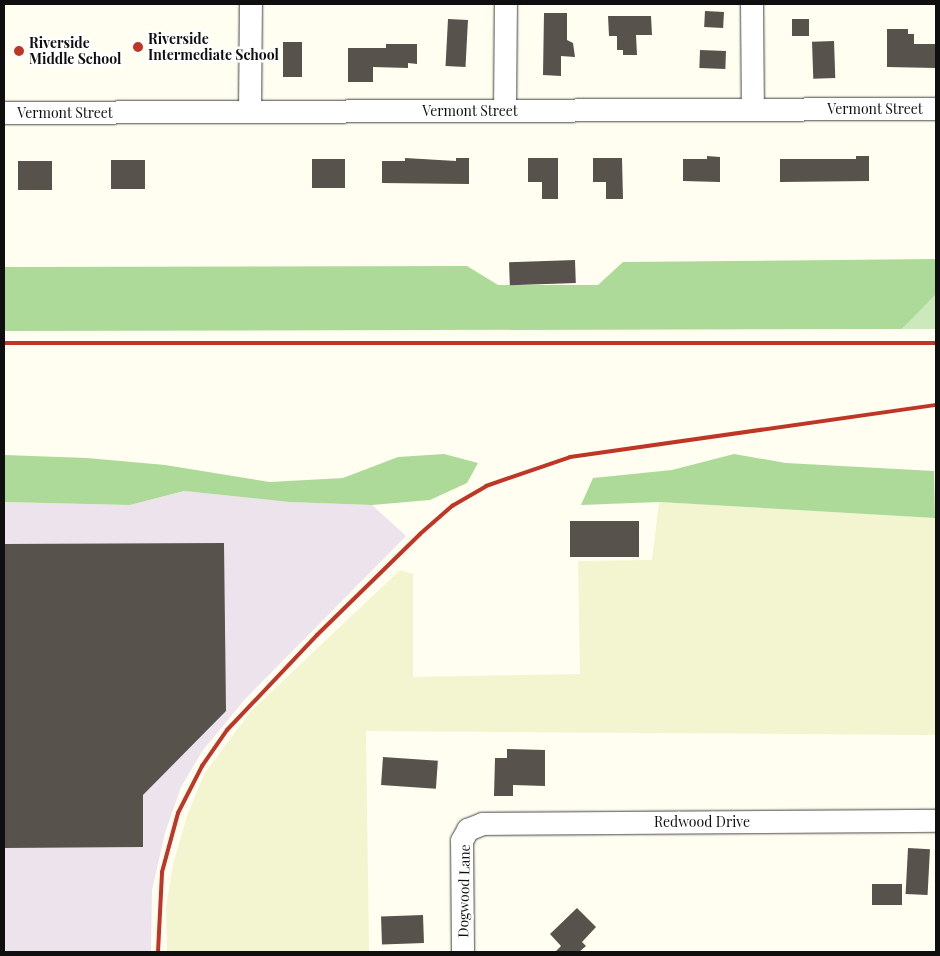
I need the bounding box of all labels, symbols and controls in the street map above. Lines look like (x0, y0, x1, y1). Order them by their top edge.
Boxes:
place label: Riverside Intermediate School (148, 31, 279, 64)
place label: Riverside Middle School (29, 35, 121, 68)
marker: Riverside Intermediate School (132, 41, 144, 53)
marker: Riverside Middle School (13, 45, 25, 57)
street label: Vermont Street (827, 101, 923, 117)
street label: Vermont Street (422, 103, 518, 119)
street label: Vermont Street (17, 105, 113, 121)
street label: Redwood Drive (654, 814, 750, 830)
street label: Dogwood Lane (455, 844, 473, 938)

